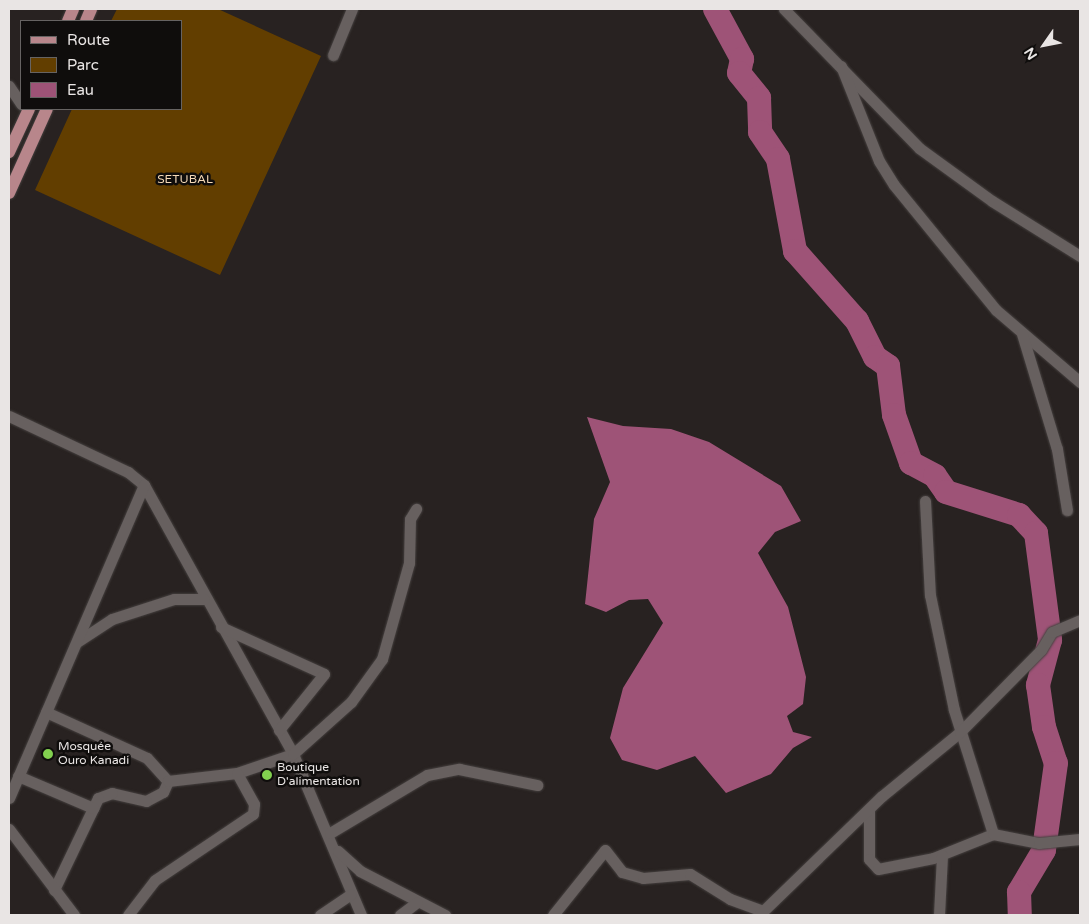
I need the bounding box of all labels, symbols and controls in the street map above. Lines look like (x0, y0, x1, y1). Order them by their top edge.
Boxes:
legend (20, 20, 182, 110)
north arrow (1019, 20, 1069, 70)
text: Route (67, 31, 110, 49)
text: N (1021, 44, 1041, 63)
text: Parc (67, 56, 99, 74)
text: Eau (67, 81, 94, 99)
park label: SETUBAL (157, 173, 213, 187)
place label: Mosquée Ouro Kanadi (58, 740, 129, 768)
marker: Mosquée Ouro Kanadi (42, 748, 54, 760)
place label: Boutique D'alimentation (277, 761, 360, 789)
marker: Boutique D'alimentation (261, 769, 273, 781)

